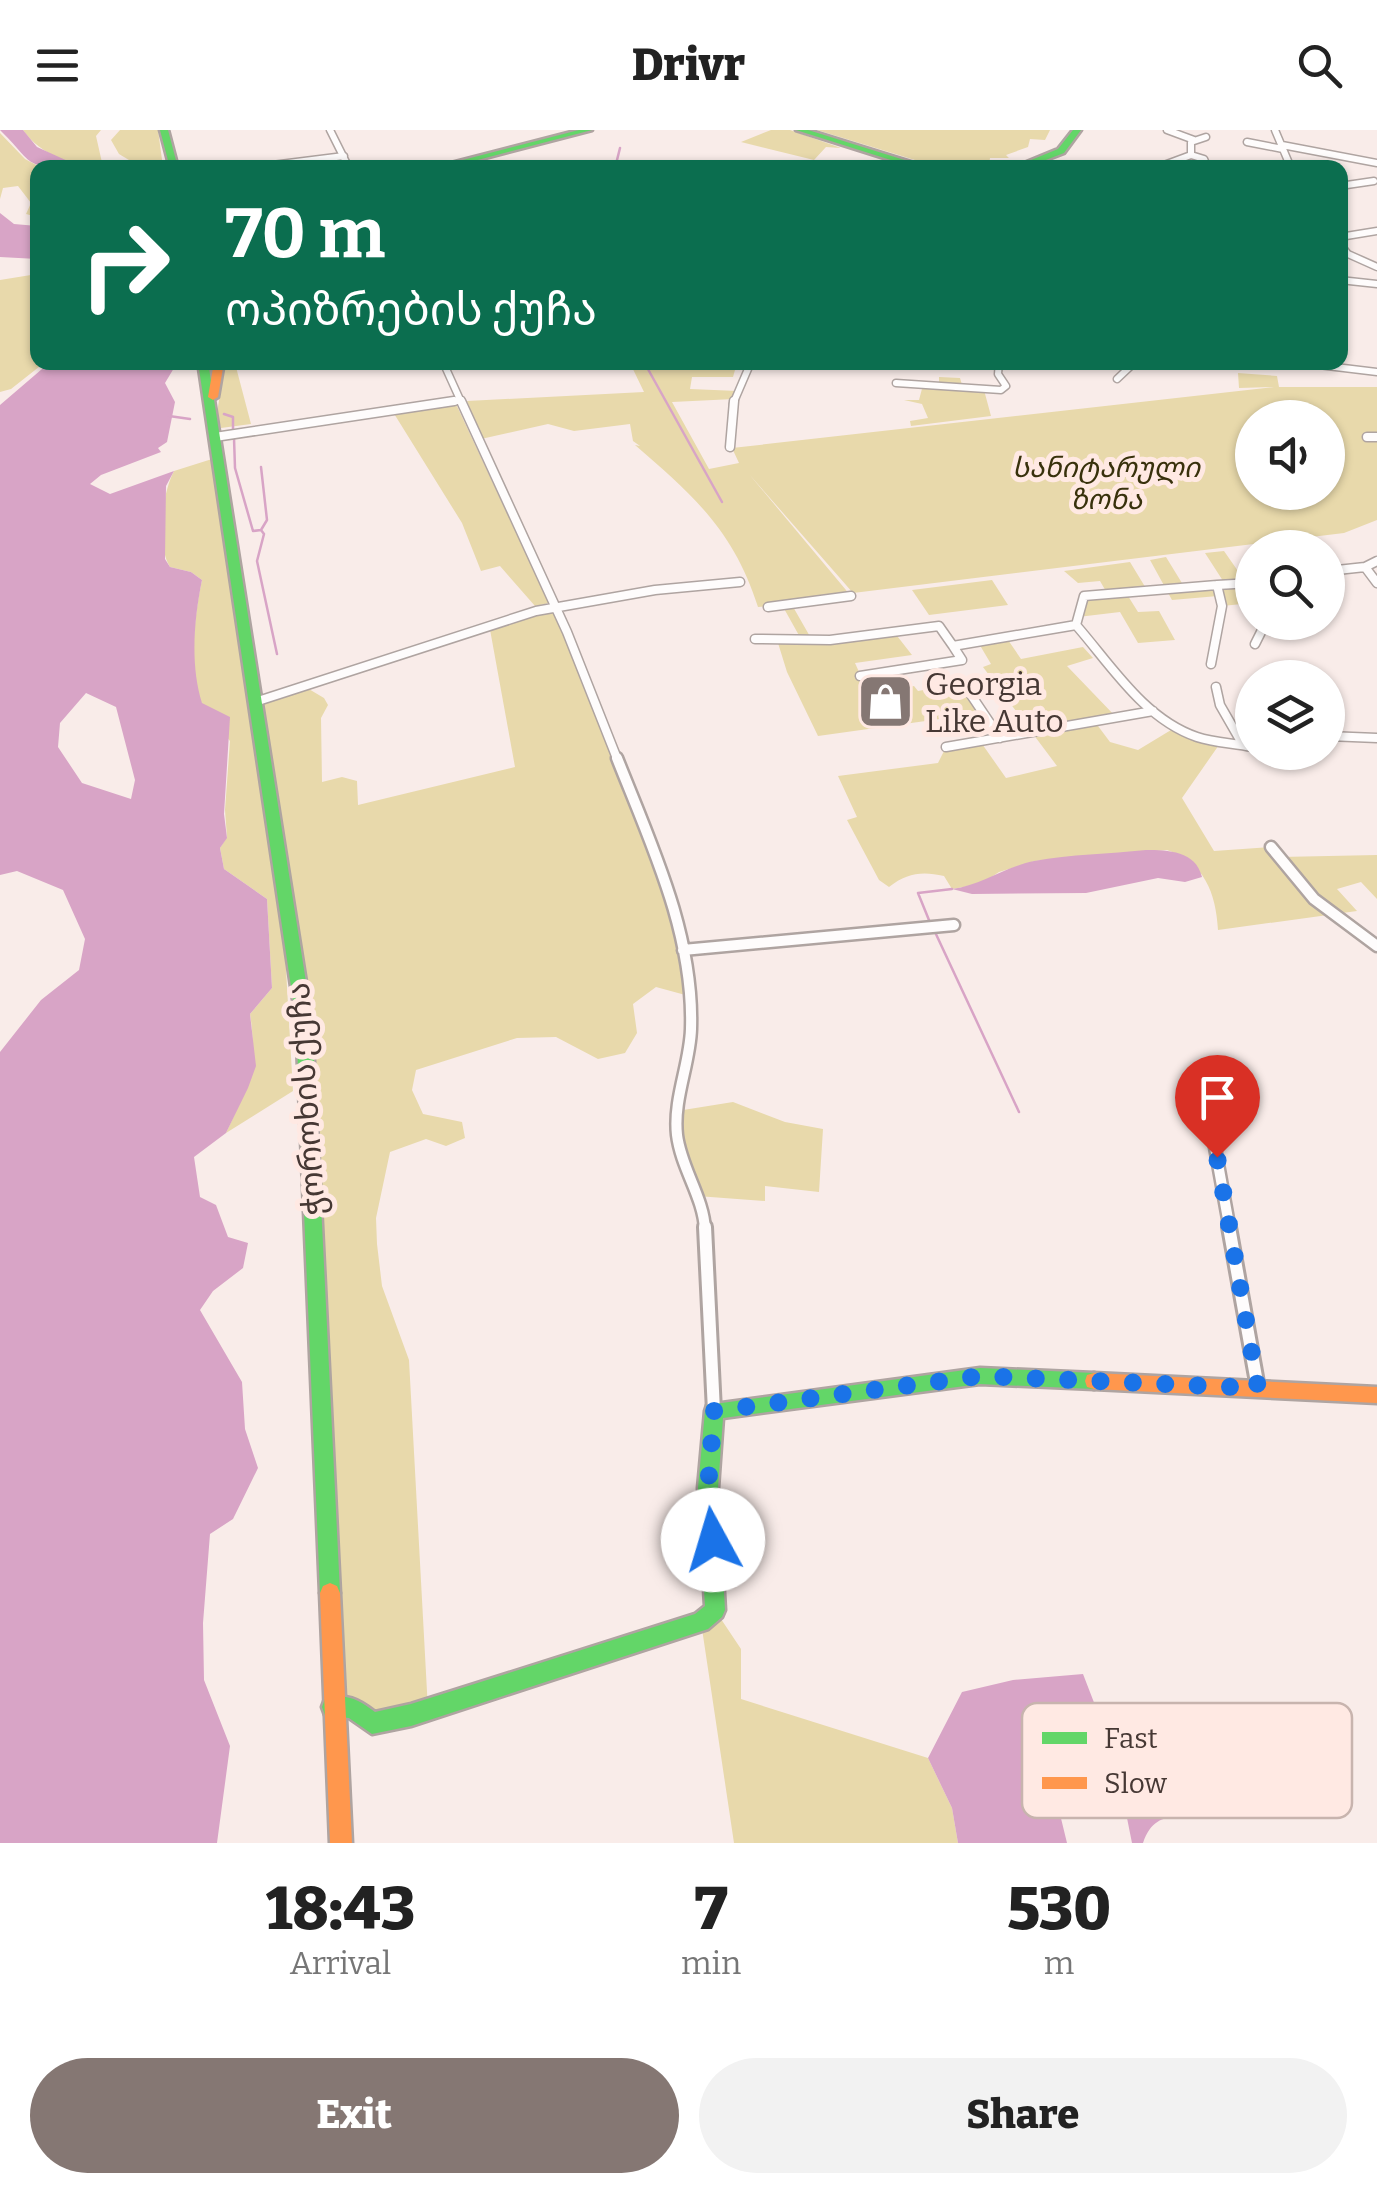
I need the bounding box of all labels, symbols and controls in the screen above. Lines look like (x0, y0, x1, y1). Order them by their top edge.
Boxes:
icon: menu (30, 38, 85, 93)
text: Drivr (632, 38, 745, 92)
icon: search (1292, 38, 1347, 93)
text: 70 m (225, 192, 385, 276)
icon: right (60, 200, 190, 330)
text: ოპიზრების ქუჩა (225, 283, 597, 337)
map controls (1235, 400, 1345, 770)
button: sound (1235, 400, 1345, 510)
park label: სანიტარული ზონა (1012, 451, 1202, 516)
button: search (1235, 530, 1345, 640)
button: layers (1235, 660, 1345, 770)
place label: Georgia Like Auto (925, 665, 1064, 740)
shop icon: Georgia Like Auto (856, 672, 916, 732)
street label: ჭოროხის ქუჩა (279, 981, 333, 1217)
pin (1175, 1055, 1260, 1158)
icon: arrive (1190, 1070, 1245, 1125)
position arrow (661, 1488, 765, 1592)
legend (1022, 1703, 1352, 1818)
text: Fast (1104, 1722, 1158, 1755)
text: Slow (1104, 1767, 1167, 1800)
text: 18:43 (266, 1873, 415, 1945)
text: 7 (694, 1873, 728, 1945)
text: 530 (1007, 1873, 1111, 1945)
text: Arrival (290, 1944, 391, 1982)
text: min (681, 1944, 741, 1982)
text: m (1044, 1944, 1074, 1982)
button: Exit (30, 2058, 679, 2173)
button: Share (699, 2058, 1347, 2173)

